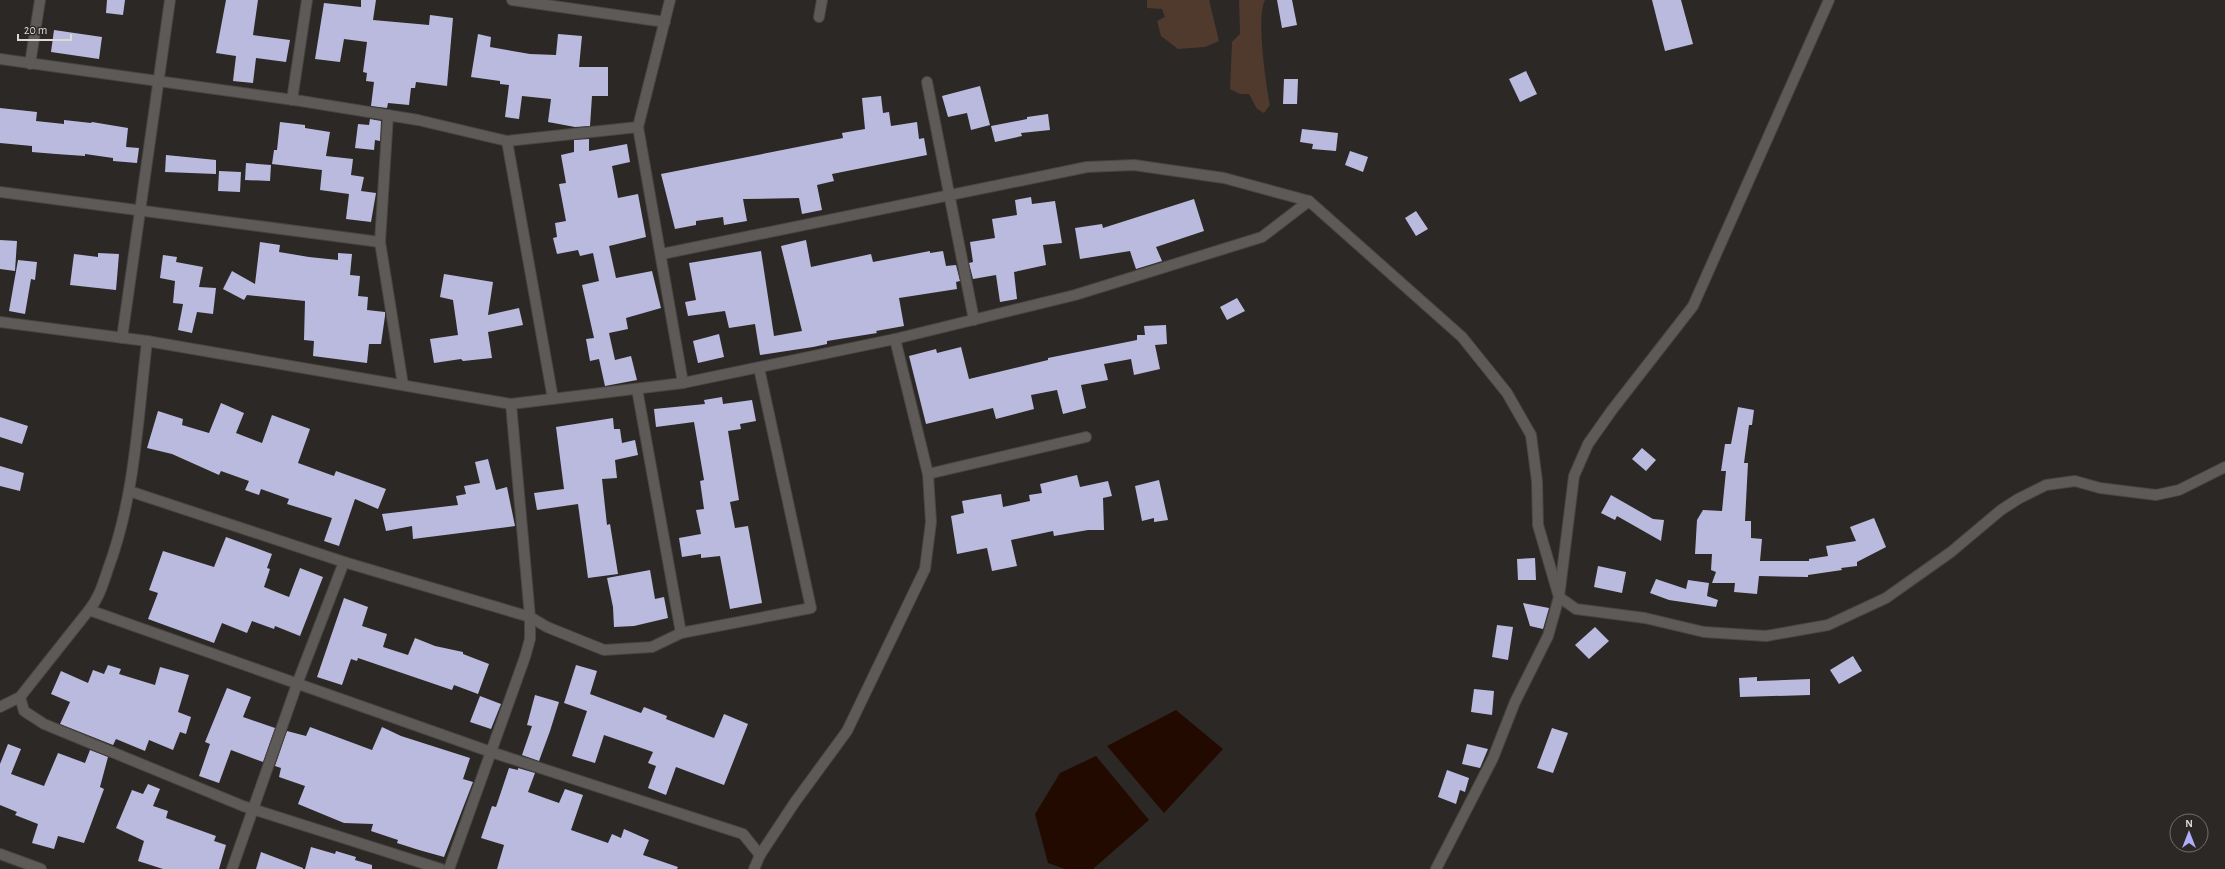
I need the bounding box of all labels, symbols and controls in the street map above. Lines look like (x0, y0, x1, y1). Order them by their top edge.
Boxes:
scale bar (18, 16, 71, 42)
text: 20 m (24, 24, 47, 36)
north arrow (2169, 813, 2209, 853)
text: N (2185, 818, 2193, 829)

